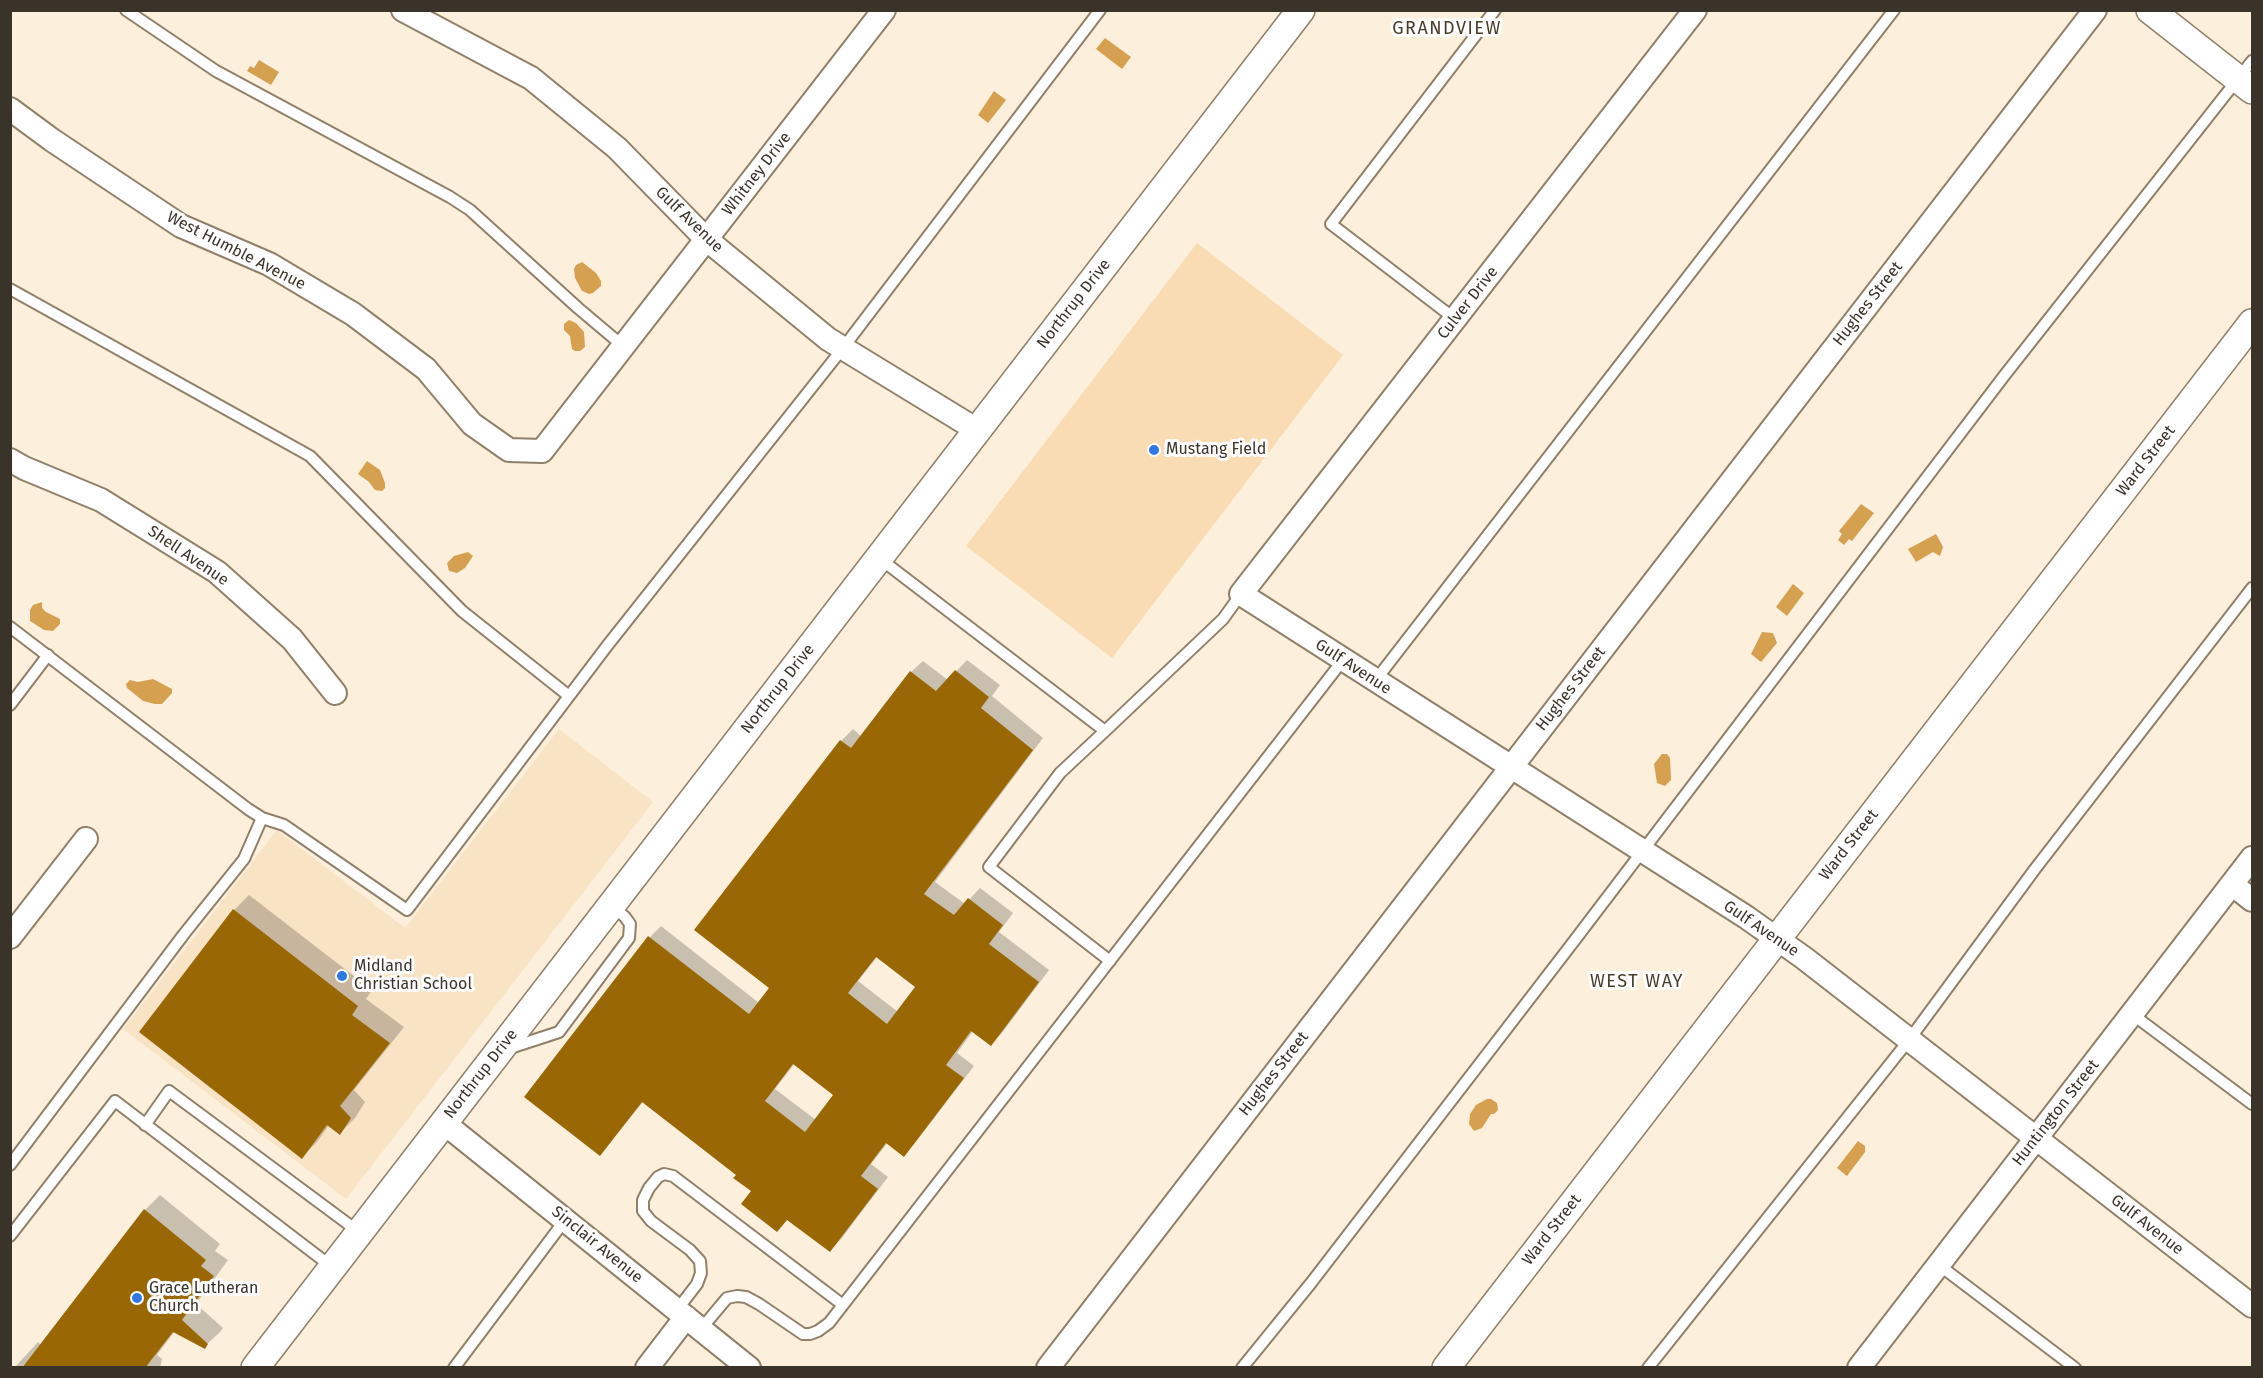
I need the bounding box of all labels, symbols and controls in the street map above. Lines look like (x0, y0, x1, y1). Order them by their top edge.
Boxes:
district label: GRANDVIEW (1392, 18, 1502, 40)
street label: Whitney Drive (718, 128, 796, 220)
street label: Gulf Avenue (651, 183, 727, 257)
street label: West Humble Avenue (163, 208, 309, 294)
street label: Northrup Drive (1033, 255, 1115, 353)
street label: Hughes Street (1829, 258, 1907, 350)
street label: Culver Drive (1434, 263, 1502, 343)
street label: Ward Street (2112, 422, 2180, 500)
place label: Mustang Field (1166, 440, 1266, 460)
marker: Mustang Field (1147, 443, 1161, 457)
street label: Shell Avenue (144, 522, 232, 590)
street label: Gulf Avenue (1311, 635, 1395, 699)
street label: Northrup Drive (737, 640, 819, 738)
street label: Hughes Street (1532, 643, 1610, 735)
street label: Ward Street (1815, 806, 1883, 884)
street label: Gulf Avenue (1720, 897, 1802, 961)
place label: Midland Christian School (354, 957, 472, 995)
marker: Midland Christian School (335, 969, 349, 983)
district label: WEST WAY (1590, 971, 1684, 993)
street label: Northrup Drive (440, 1025, 522, 1123)
street label: Hughes Street (1235, 1028, 1313, 1120)
street label: Huntington Street (2009, 1056, 2103, 1170)
street label: Ward Street (1518, 1191, 1586, 1269)
street label: Gulf Avenue (2107, 1191, 2187, 1259)
street label: Sinclair Avenue (548, 1202, 646, 1288)
place label: Grace Lutheran Church (149, 1279, 258, 1317)
marker: Grace Lutheran Church (130, 1291, 144, 1305)

